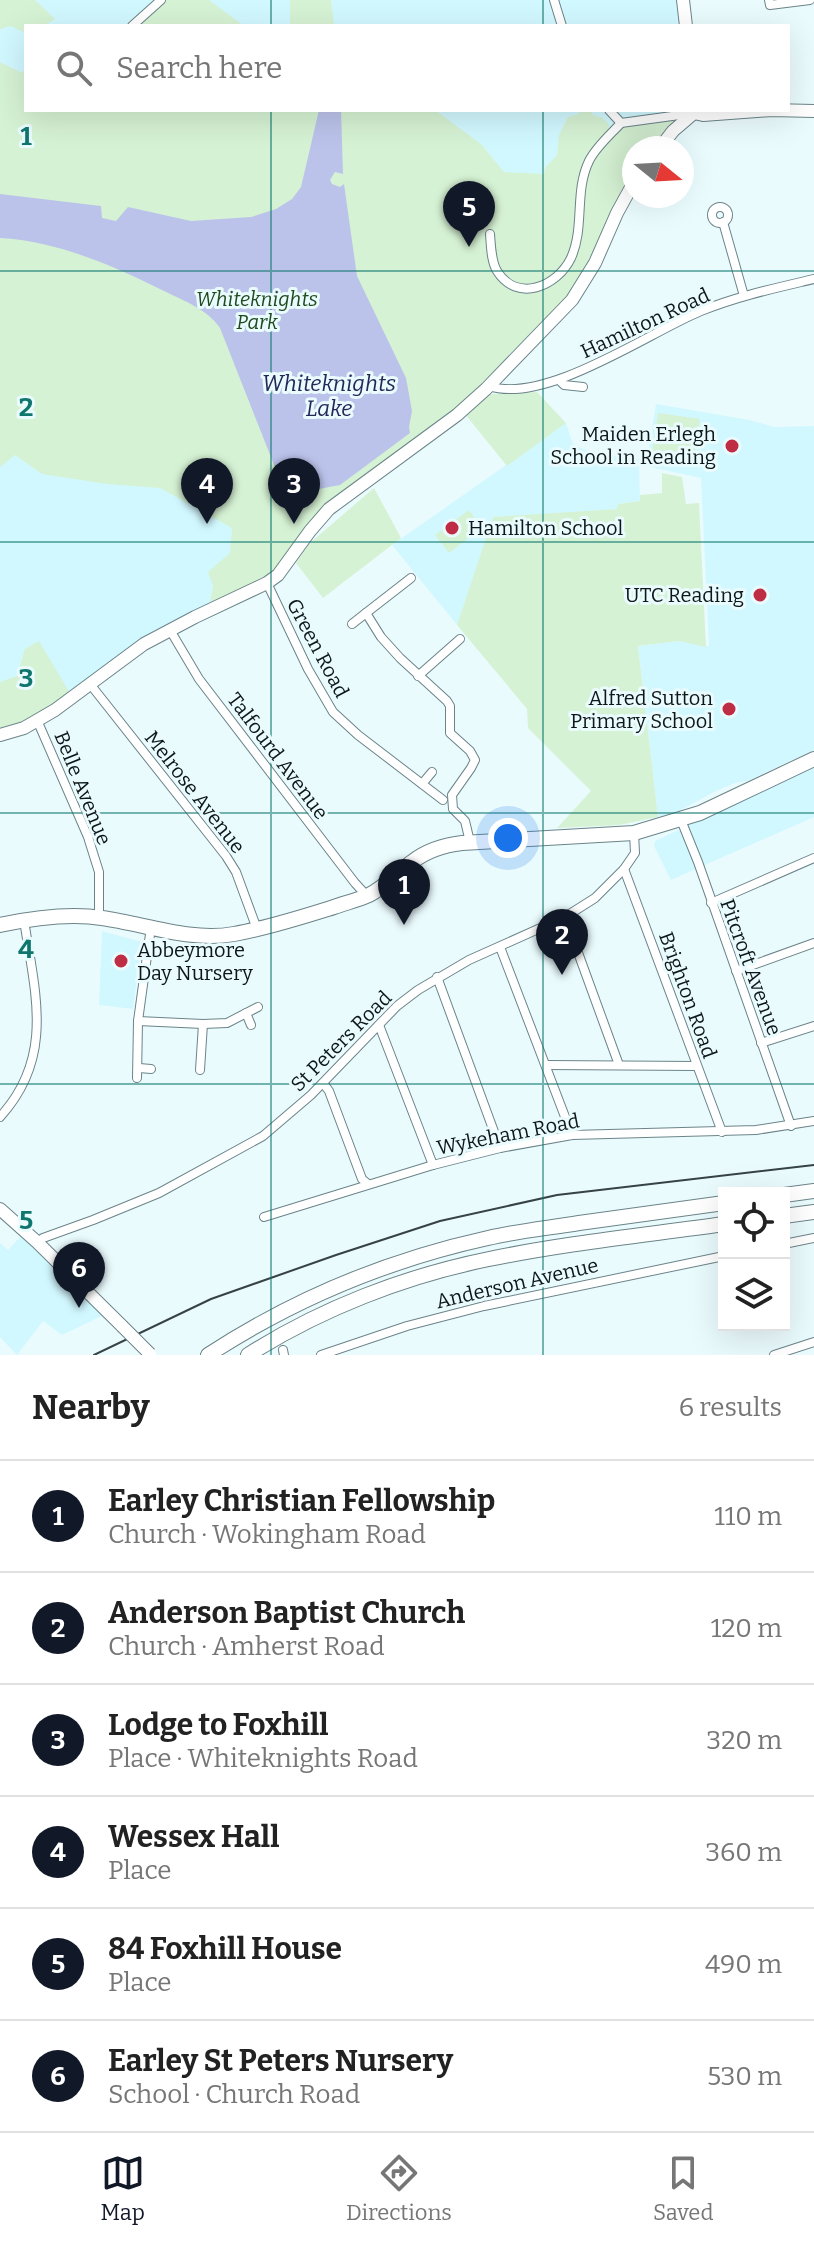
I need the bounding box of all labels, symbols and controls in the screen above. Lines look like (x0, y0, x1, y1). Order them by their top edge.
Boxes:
search box (24, 24, 790, 112)
icon: search (52, 46, 96, 90)
text: Search here (116, 50, 283, 86)
text: 1 (20, 121, 32, 152)
north arrow (622, 136, 694, 208)
pin: 5 (443, 181, 495, 247)
street label: Hamilton Road (577, 283, 713, 363)
park label: Whiteknights Park (196, 287, 318, 334)
water label: Whiteknights Lake (262, 370, 396, 422)
text: 2 (19, 392, 33, 423)
place label: Maiden Erlegh School in Reading (550, 422, 717, 469)
marker: Maiden Erlegh School in Reading (723, 437, 741, 455)
pin: 4 (181, 458, 233, 524)
pin: 3 (268, 458, 320, 524)
place label: Hamilton School (468, 516, 624, 540)
marker: Hamilton School (443, 519, 461, 537)
place label: UTC Reading (625, 583, 744, 607)
marker: UTC Reading (751, 586, 769, 604)
street label: Green Road (282, 594, 354, 702)
text: 3 (19, 663, 33, 694)
place label: Alfred Sutton Primary School (570, 686, 713, 733)
street label: Talfourd Avenue (223, 688, 333, 824)
marker: Alfred Sutton Primary School (720, 700, 738, 718)
street label: Melrose Avenue (140, 726, 250, 858)
street label: Belle Avenue (49, 728, 117, 848)
your location (488, 818, 528, 858)
pin: 1 (378, 859, 430, 925)
street label: Pitcroft Avenue (715, 896, 787, 1038)
pin: 2 (536, 909, 588, 975)
street label: Brighton Road (654, 929, 722, 1062)
text: 4 (18, 934, 34, 965)
place label: Abbeymore Day Nursery (137, 938, 253, 985)
marker: Abbeymore Day Nursery (112, 952, 130, 970)
street label: St Peters Road (286, 986, 396, 1096)
street label: Wykeham Road (435, 1108, 581, 1160)
map controls (718, 1187, 790, 1331)
button: locate (718, 1187, 790, 1259)
text: 5 (19, 1205, 33, 1236)
pin: 6 (53, 1242, 105, 1308)
street label: Anderson Avenue (433, 1253, 601, 1313)
button: layers (718, 1259, 790, 1331)
text: Nearby (32, 1387, 150, 1428)
text: 6 results (679, 1392, 782, 1423)
text: Earley Christian Fellowship (108, 1483, 495, 1519)
text: 1 (52, 1501, 64, 1532)
text: 110 m (714, 1501, 782, 1532)
text: Church · Wokingham Road (108, 1519, 426, 1550)
text: Anderson Baptist Church (108, 1595, 465, 1631)
text: 2 (51, 1613, 65, 1644)
text: 120 m (711, 1613, 782, 1644)
text: Church · Amherst Road (108, 1631, 385, 1662)
text: Lodge to Foxhill (108, 1707, 329, 1743)
text: 3 (51, 1725, 65, 1756)
text: 320 m (706, 1725, 782, 1756)
text: Place · Whiteknights Road (108, 1743, 418, 1774)
text: Wessex Hall (108, 1819, 279, 1855)
text: 4 (50, 1837, 66, 1868)
text: 360 m (705, 1837, 782, 1868)
text: Place (108, 1855, 172, 1886)
text: 84 Foxhill House (108, 1931, 342, 1967)
text: 5 (51, 1949, 65, 1980)
text: 490 m (705, 1949, 782, 1980)
text: Place (108, 1967, 172, 1998)
text: Earley St Peters Nursery (108, 2043, 453, 2079)
text: 6 (50, 2061, 66, 2092)
text: 530 m (707, 2061, 782, 2092)
text: School · Church Road (108, 2079, 360, 2110)
tab: Map (101, 2151, 145, 2226)
tab: Directions (346, 2151, 452, 2226)
tab: Saved (653, 2151, 713, 2226)

